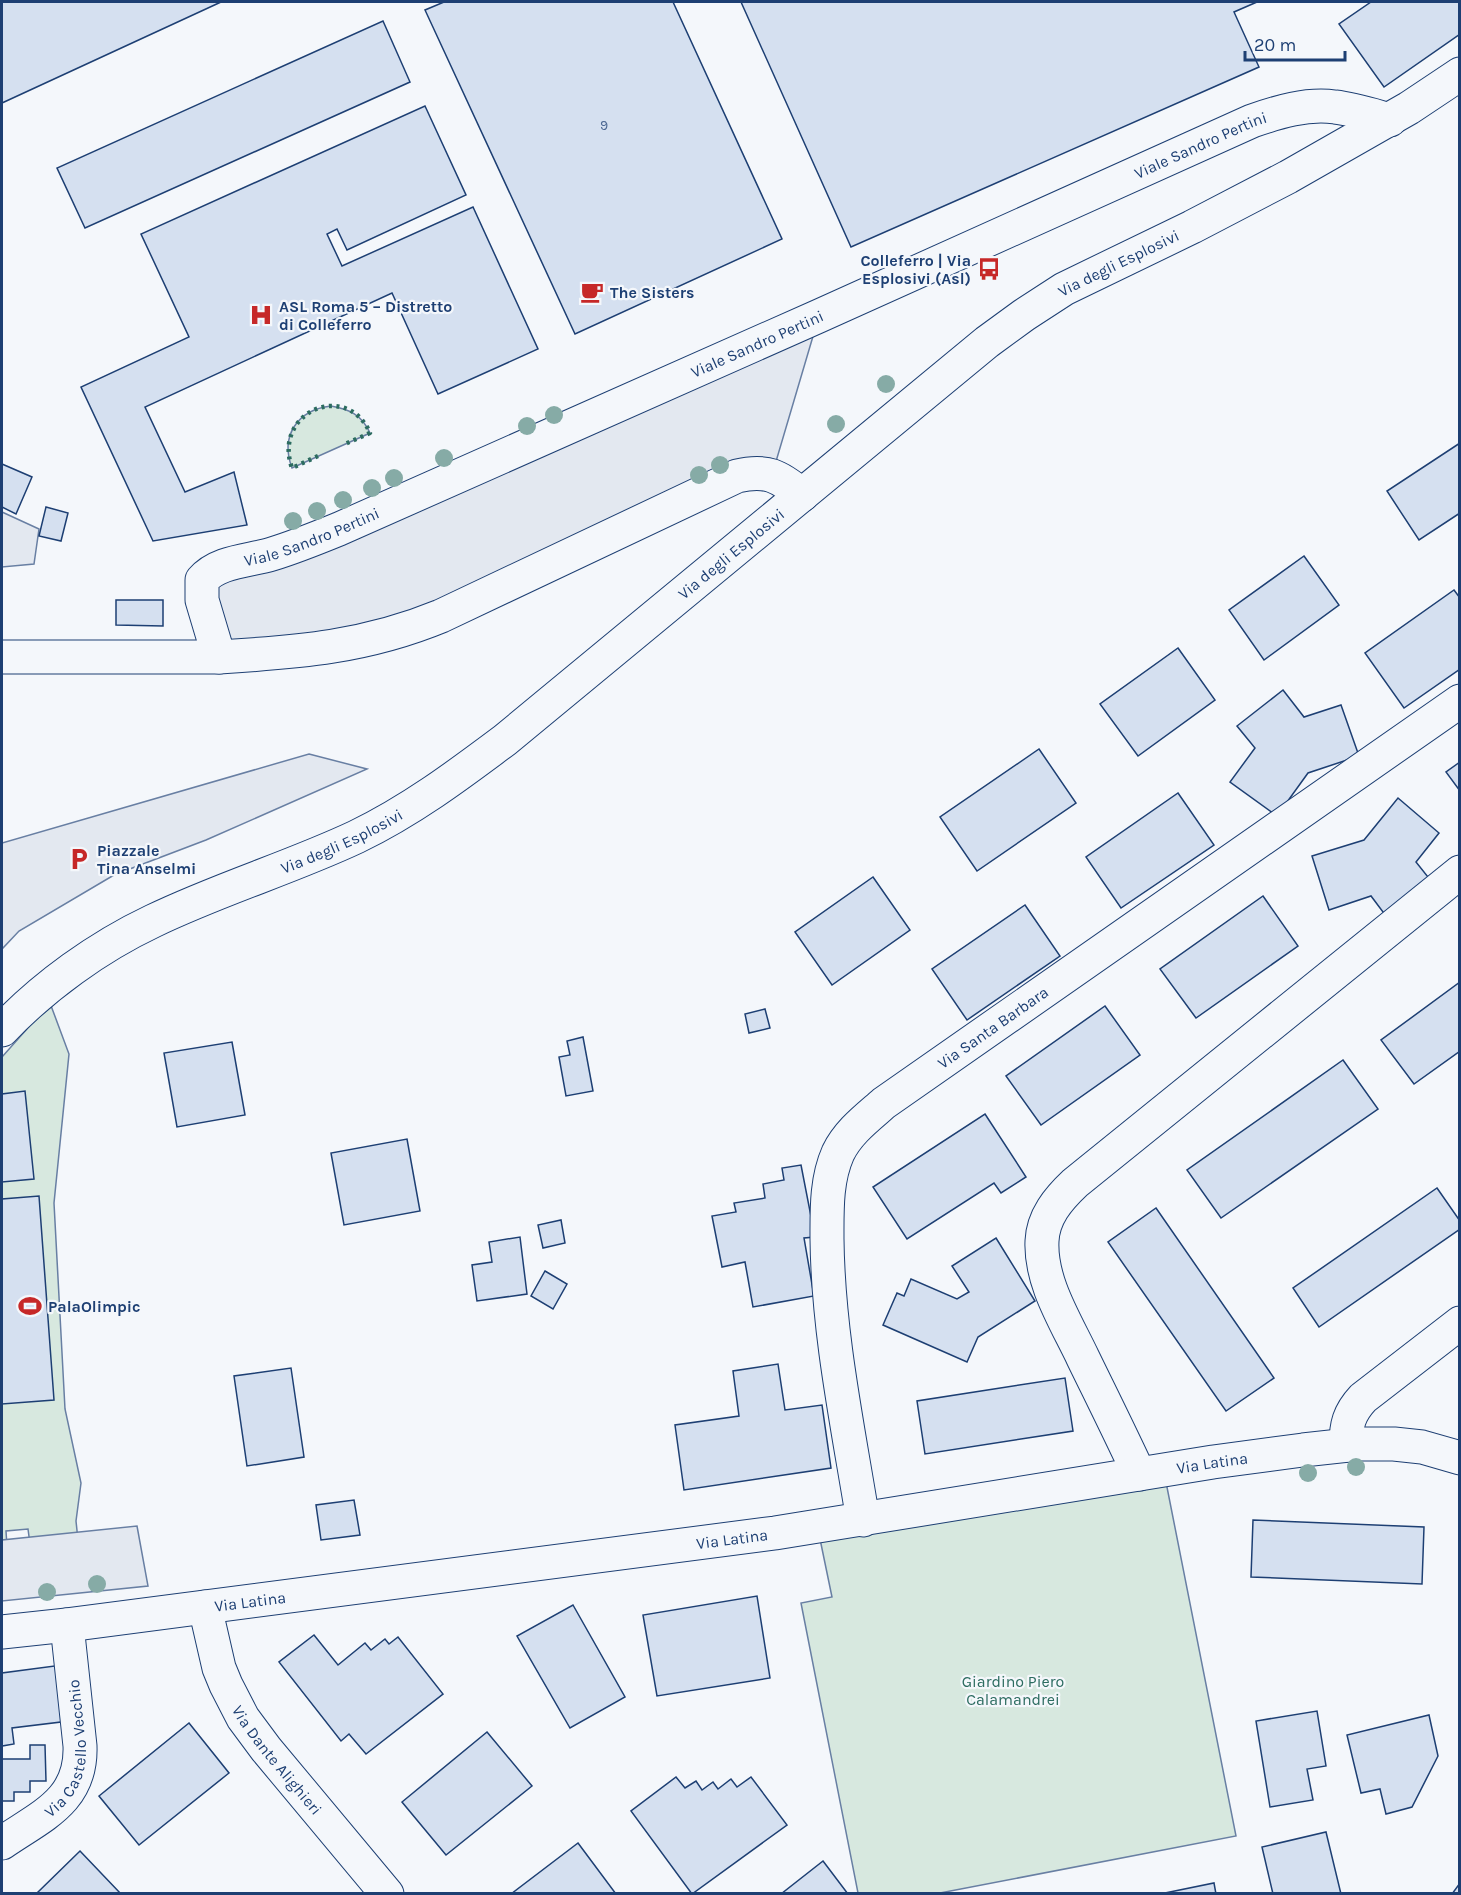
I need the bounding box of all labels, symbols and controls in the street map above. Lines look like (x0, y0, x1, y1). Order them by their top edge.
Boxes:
scale bar (1245, 24, 1346, 62)
text: 20 m (1254, 34, 1296, 56)
street label: Viale Sandro Pertini (1131, 107, 1269, 182)
house number: 9 (600, 117, 608, 134)
street label: Via degli Esplosivi (1054, 225, 1182, 300)
place label: Colleferro | Via Esplosivi (Asl) (860, 251, 971, 288)
bus stop icon: Colleferro | Via Esplosivi (Asl) (976, 256, 1002, 282)
cafe icon: The Sisters (579, 279, 605, 305)
place label: The Sisters (610, 283, 694, 302)
place label: ASL Roma 5 – Distretto di Colleferro (279, 297, 452, 334)
hospital icon: ASL Roma 5 – Distretto di Colleferro (248, 302, 274, 328)
street label: Viale Sandro Pertini (688, 306, 826, 381)
street label: Viale Sandro Pertini (242, 503, 382, 570)
street label: Via degli Esplosivi (674, 504, 788, 603)
street label: Via degli Esplosivi (278, 804, 406, 877)
place label: Piazzale Tina Anselmi (97, 841, 196, 878)
parking icon: Piazzale Tina Anselmi (66, 846, 92, 872)
street label: Via Santa Barbara (934, 982, 1052, 1072)
sports icon: PalaOlimpic (17, 1293, 43, 1319)
place label: PalaOlimpic (48, 1297, 141, 1316)
street label: Via Latina (1175, 1448, 1249, 1477)
street label: Via Latina (695, 1525, 769, 1553)
street label: Via Latina (213, 1587, 287, 1615)
park label: Giardino Piero Calamandrei (962, 1672, 1064, 1709)
street label: Via Castello Vecchio (40, 1679, 90, 1821)
street label: Via Dante Alighieri (229, 1702, 326, 1818)

